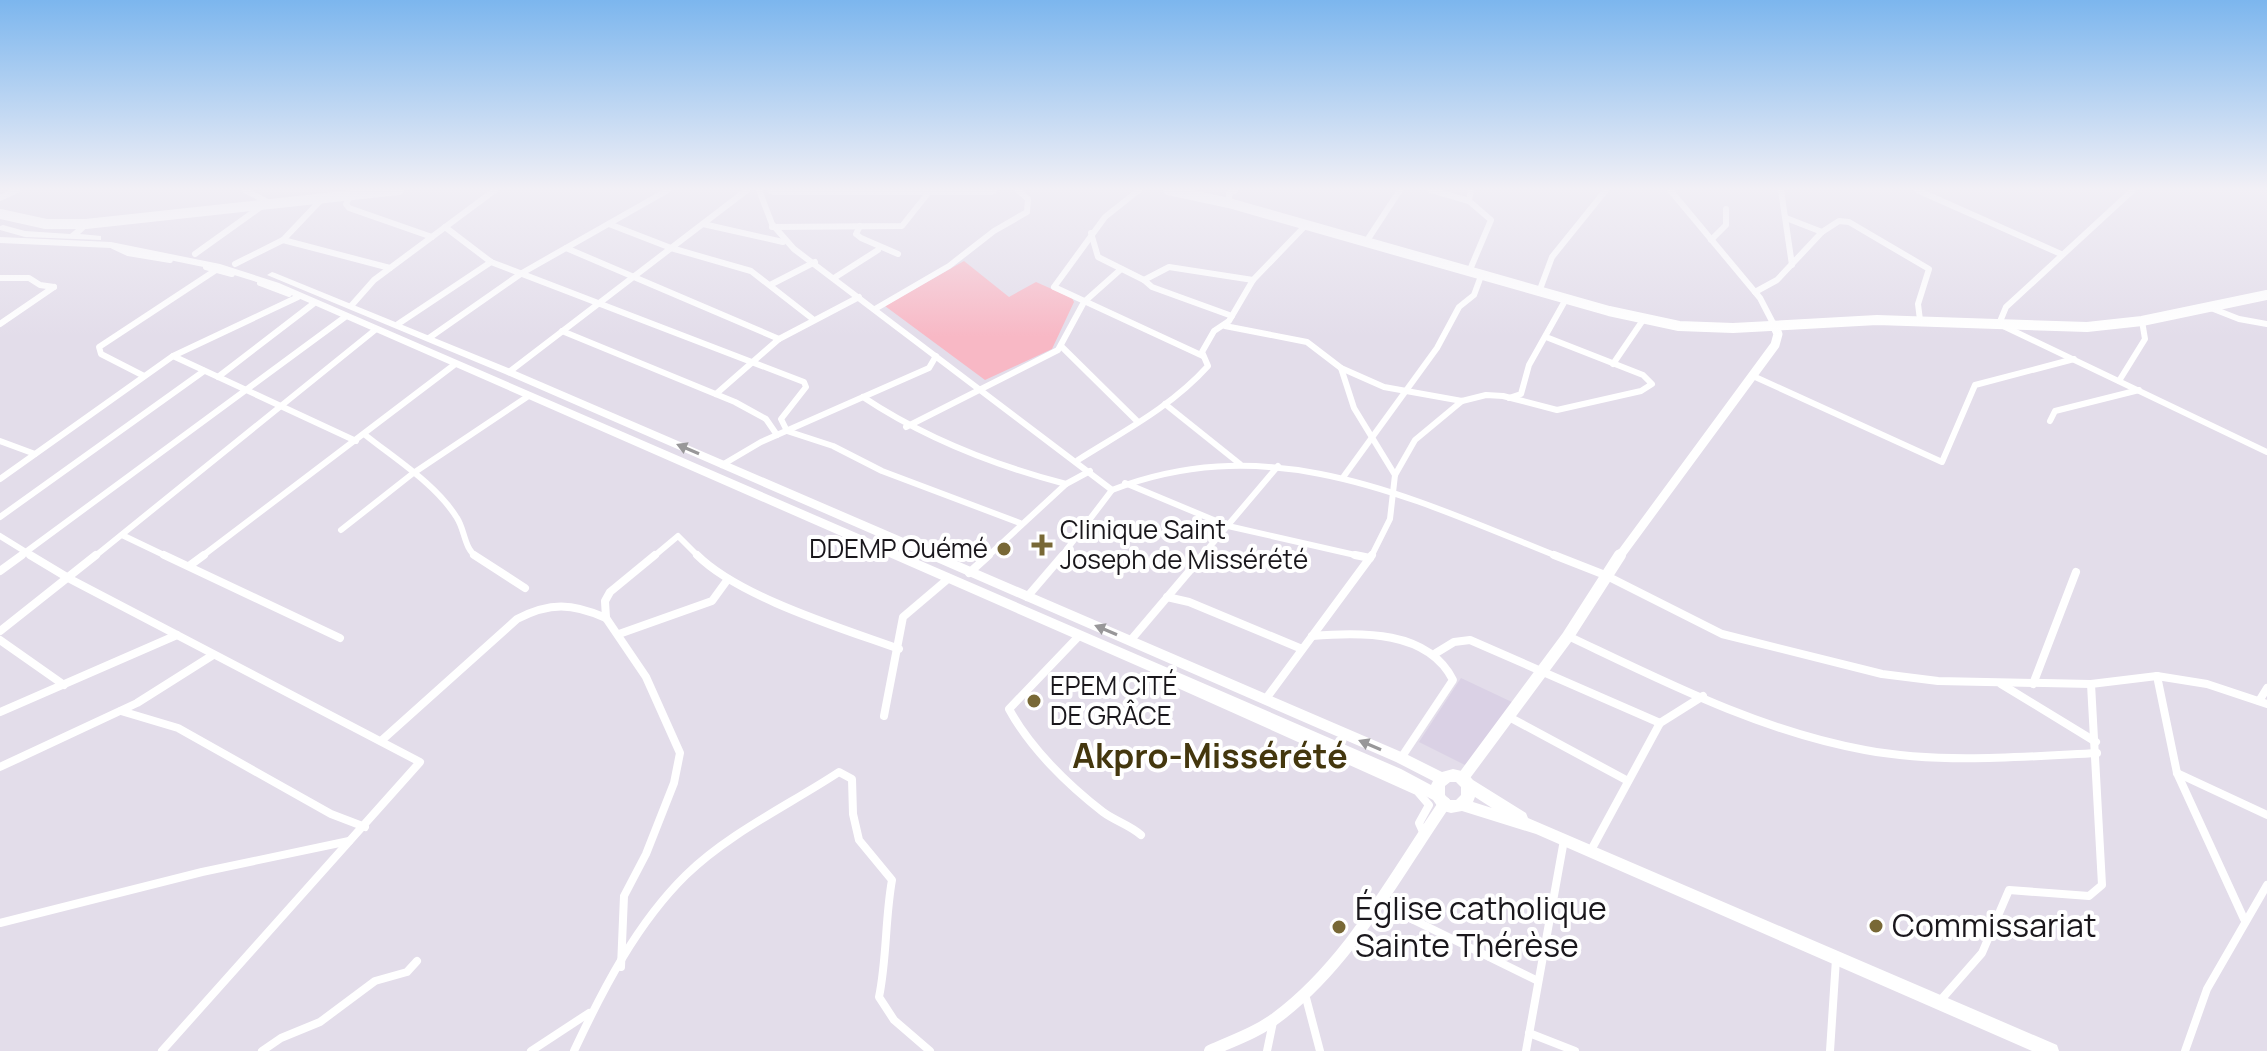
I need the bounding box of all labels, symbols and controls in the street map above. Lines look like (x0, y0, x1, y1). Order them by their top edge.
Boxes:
one-way arrow (676, 443, 699, 456)
place label: Clinique Saint Joseph de Missérété (1060, 511, 1308, 577)
place label: DDEMP Ouémé (809, 530, 988, 566)
marker: Clinique Saint Joseph de Missérété (1031, 534, 1053, 556)
marker: DDEMP Ouémé (995, 540, 1013, 558)
one-way arrow (1094, 624, 1118, 637)
place label: EPEM CITÉ DE GRÂCE (1050, 667, 1177, 733)
marker: EPEM CITÉ DE GRÂCE (1025, 692, 1043, 710)
district label: Akpro-Missérété (1072, 732, 1348, 778)
one-way arrow (1358, 738, 1382, 751)
place label: Église catholique Sainte Thérèse (1355, 886, 1607, 967)
place label: Commissariat (1892, 903, 2097, 947)
marker: Commissariat (1867, 917, 1885, 935)
marker: Église catholique Sainte Thérèse (1330, 918, 1348, 936)

